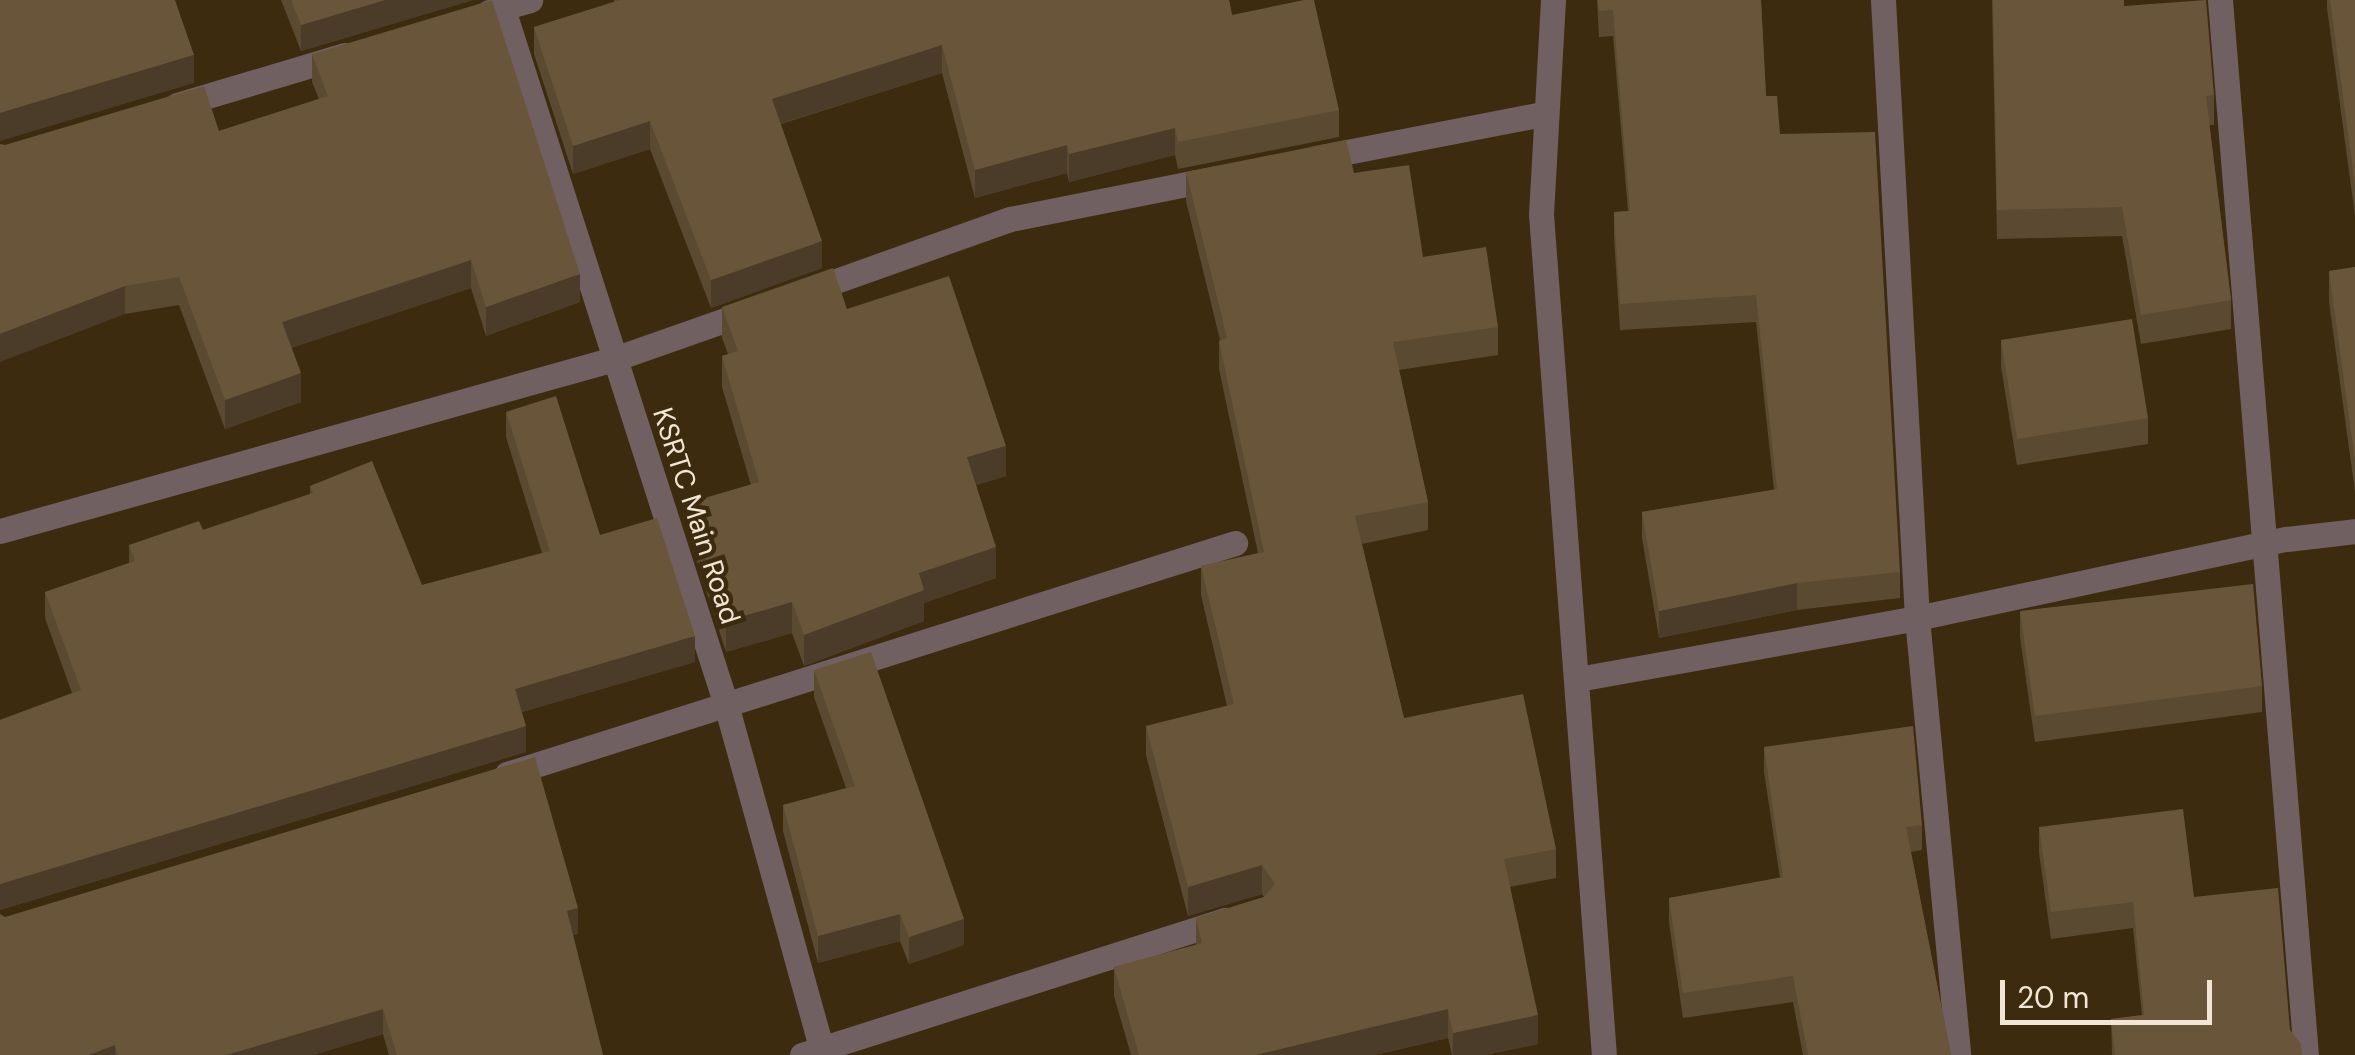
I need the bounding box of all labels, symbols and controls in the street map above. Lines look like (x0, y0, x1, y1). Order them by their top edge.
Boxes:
street label: KSRTC Main Road (645, 404, 747, 628)
scale bar (2005, 960, 2218, 1022)
text: 20 m (2017, 978, 2089, 1017)

